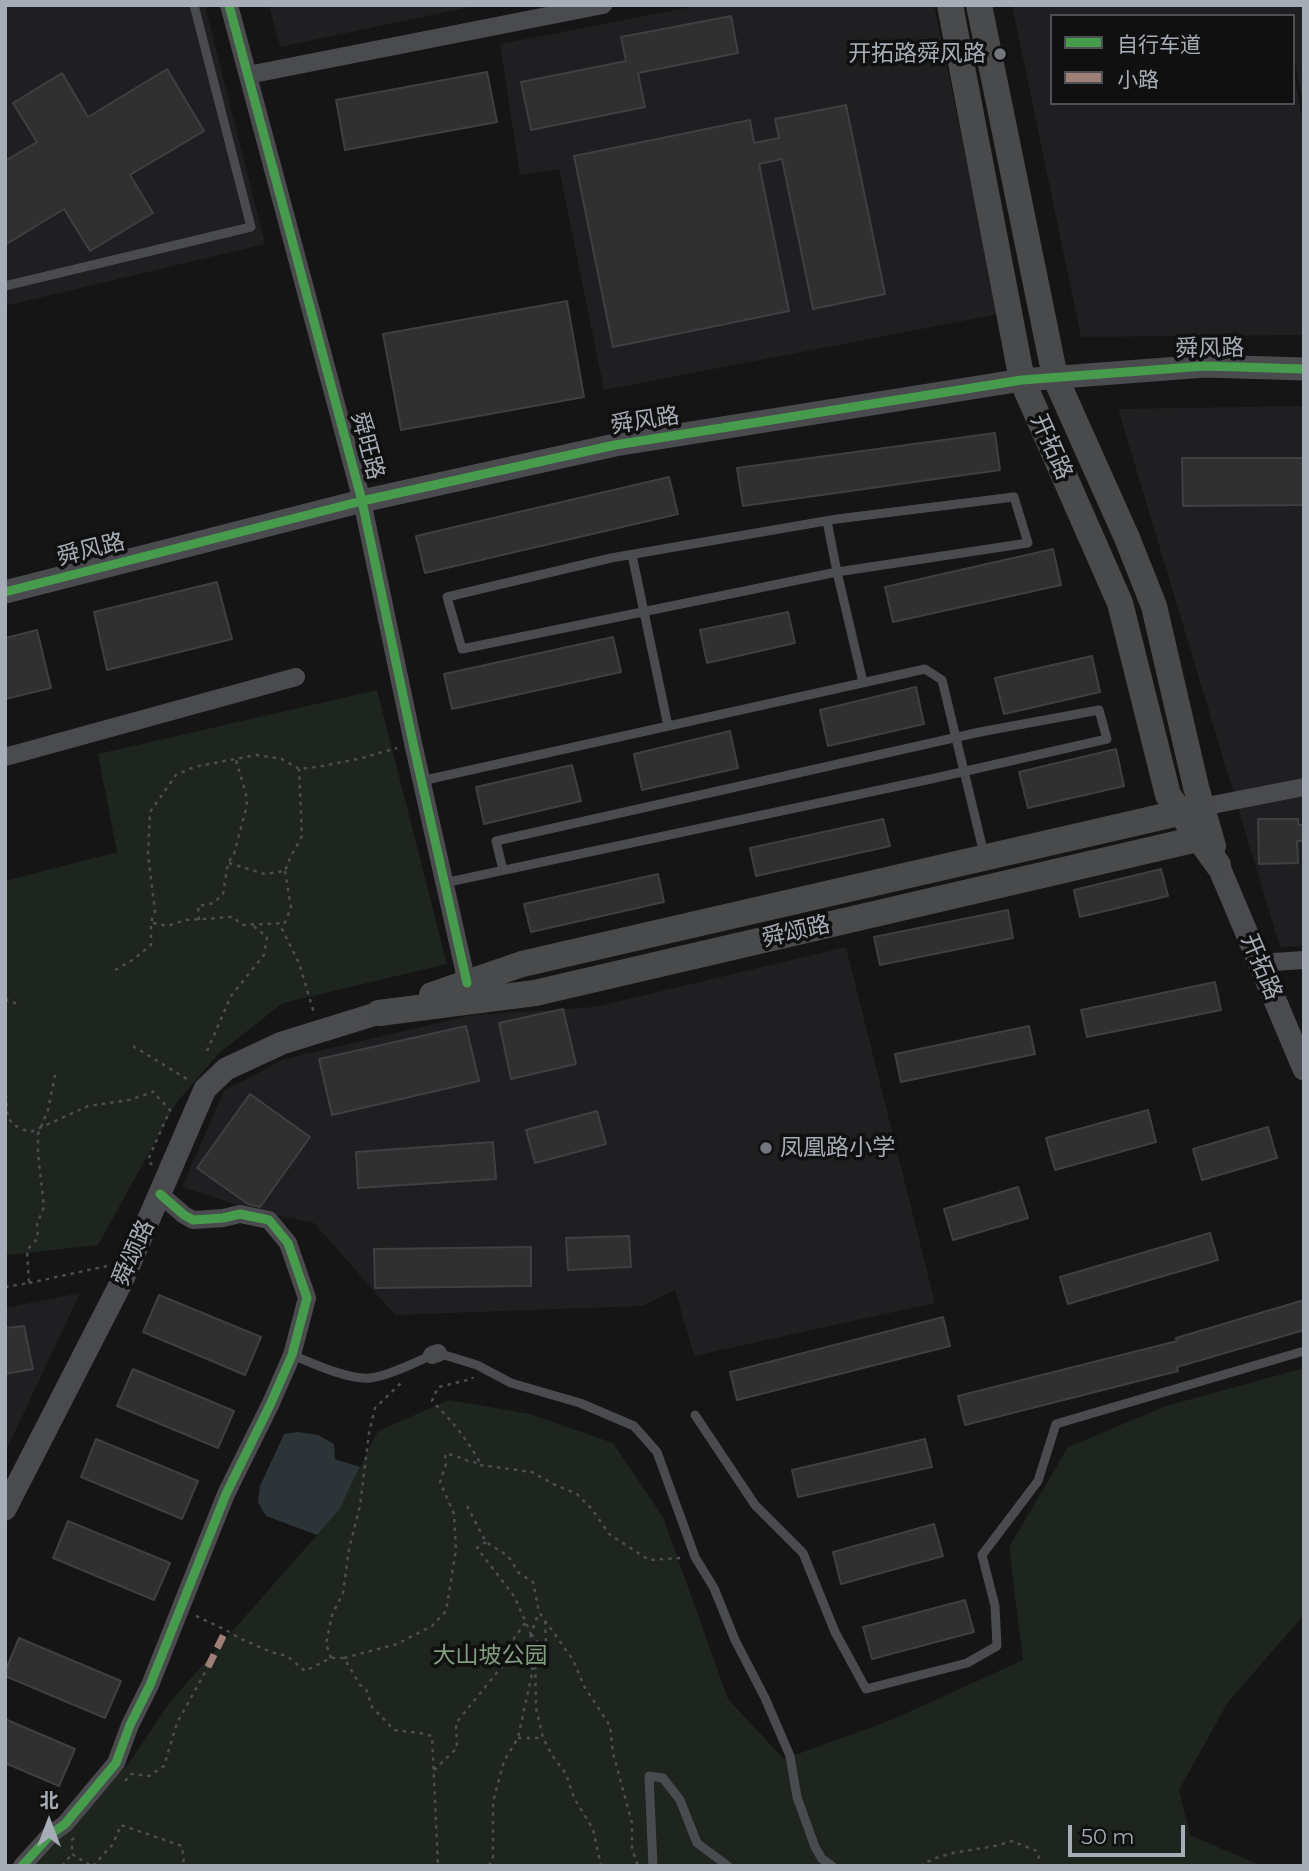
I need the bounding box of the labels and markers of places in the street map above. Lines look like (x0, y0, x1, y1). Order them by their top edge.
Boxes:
place label: 开拓路舜风路 (848, 40, 986, 68)
marker: 开拓路舜风路 (992, 46, 1008, 62)
place label: 凤凰路小学 (780, 1134, 895, 1162)
marker: 凤凰路小学 (758, 1140, 774, 1156)

